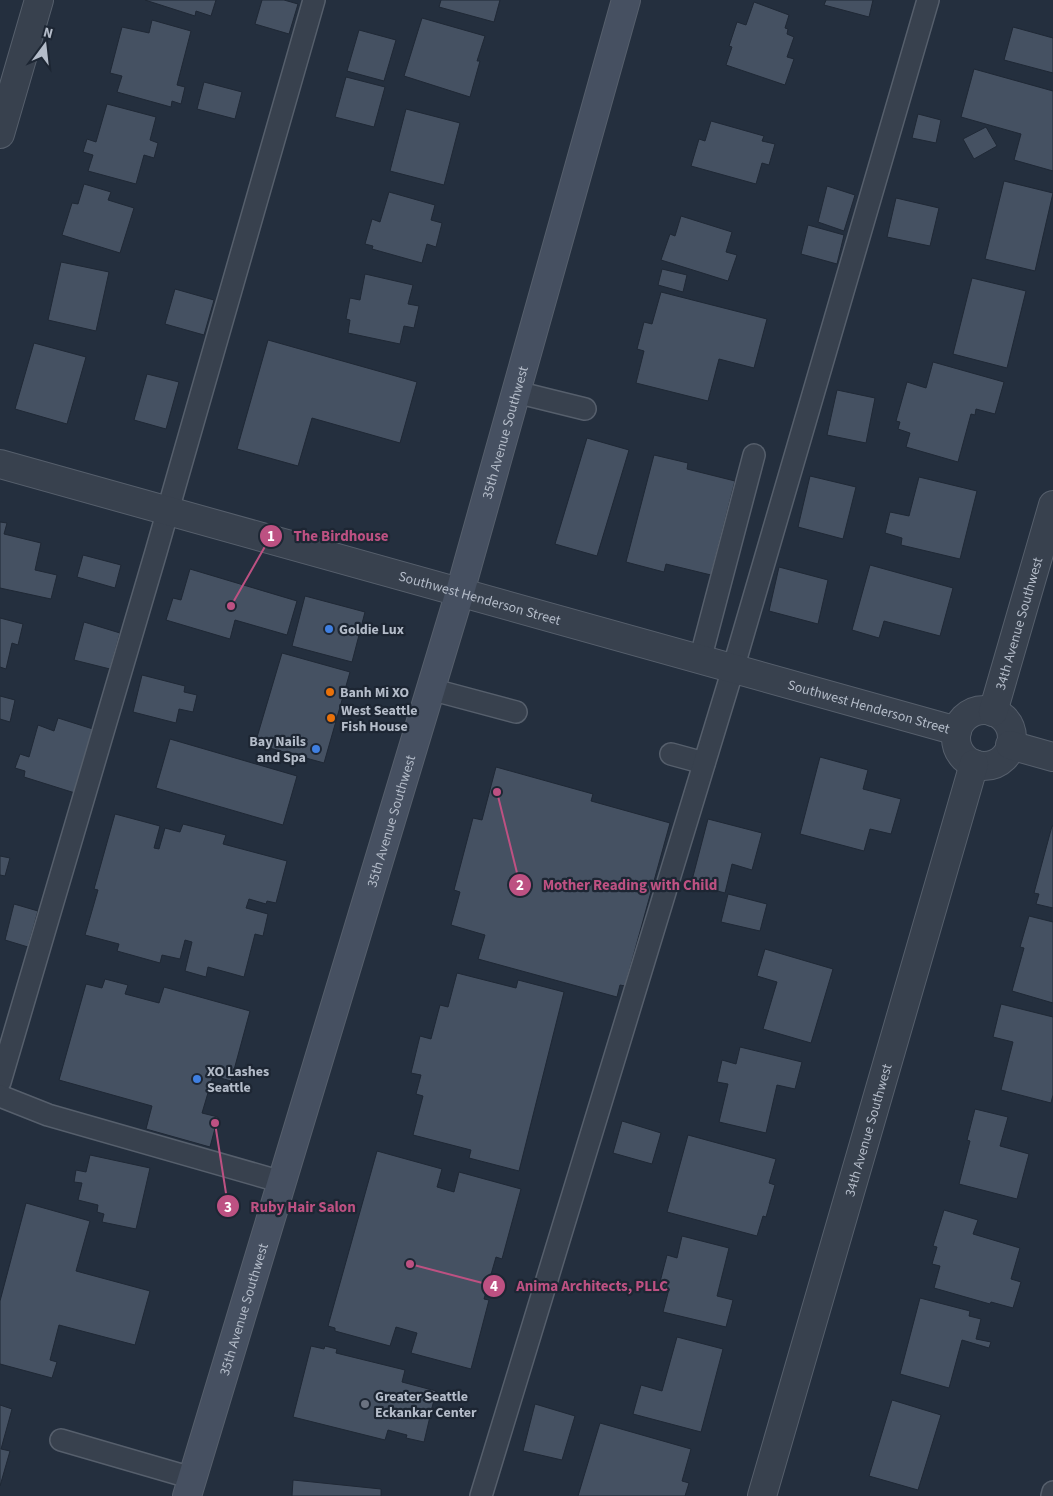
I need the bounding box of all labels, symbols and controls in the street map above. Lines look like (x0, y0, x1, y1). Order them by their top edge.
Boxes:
north arrow (20, 20, 70, 70)
text: N (41, 23, 55, 44)
street label: 35th Avenue Southwest (478, 364, 534, 502)
callout: The Birdhouse (259, 521, 399, 551)
text: 1 (267, 526, 275, 547)
text: The Birdhouse (293, 526, 389, 547)
street label: 34th Avenue Southwest (991, 555, 1048, 693)
street label: Southwest Henderson Street (396, 567, 563, 631)
place label: Goldie Lux (339, 620, 404, 640)
marker: Goldie Lux (323, 623, 335, 635)
street label: Southwest Henderson Street (785, 675, 952, 740)
place label: Banh Mi XO (340, 683, 409, 703)
marker: Banh Mi XO (324, 686, 336, 698)
place label: West Seattle Fish House (341, 701, 417, 737)
marker: West Seattle Fish House (325, 712, 337, 724)
place label: Bay Nails and Spa (249, 732, 306, 768)
marker: Bay Nails and Spa (310, 743, 322, 755)
street label: 35th Avenue Southwest (362, 752, 421, 890)
callout: Mother Reading with Child (507, 870, 727, 900)
text: 2 (516, 875, 524, 896)
text: Mother Reading with Child (543, 875, 717, 896)
street label: 34th Avenue Southwest (840, 1061, 898, 1199)
place label: XO Lashes Seattle (207, 1062, 269, 1098)
marker: XO Lashes Seattle (191, 1073, 203, 1085)
callout: Ruby Hair Salon (216, 1191, 366, 1221)
text: 3 (224, 1197, 232, 1218)
text: Ruby Hair Salon (250, 1197, 356, 1218)
street label: 35th Avenue Southwest (215, 1241, 274, 1378)
callout: Anima Architects, PLLC (482, 1271, 678, 1301)
text: 4 (490, 1276, 498, 1297)
text: Anima Architects, PLLC (515, 1276, 668, 1297)
place label: Greater Seattle Eckankar Center (375, 1387, 477, 1423)
marker: Greater Seattle Eckankar Center (359, 1398, 371, 1410)

